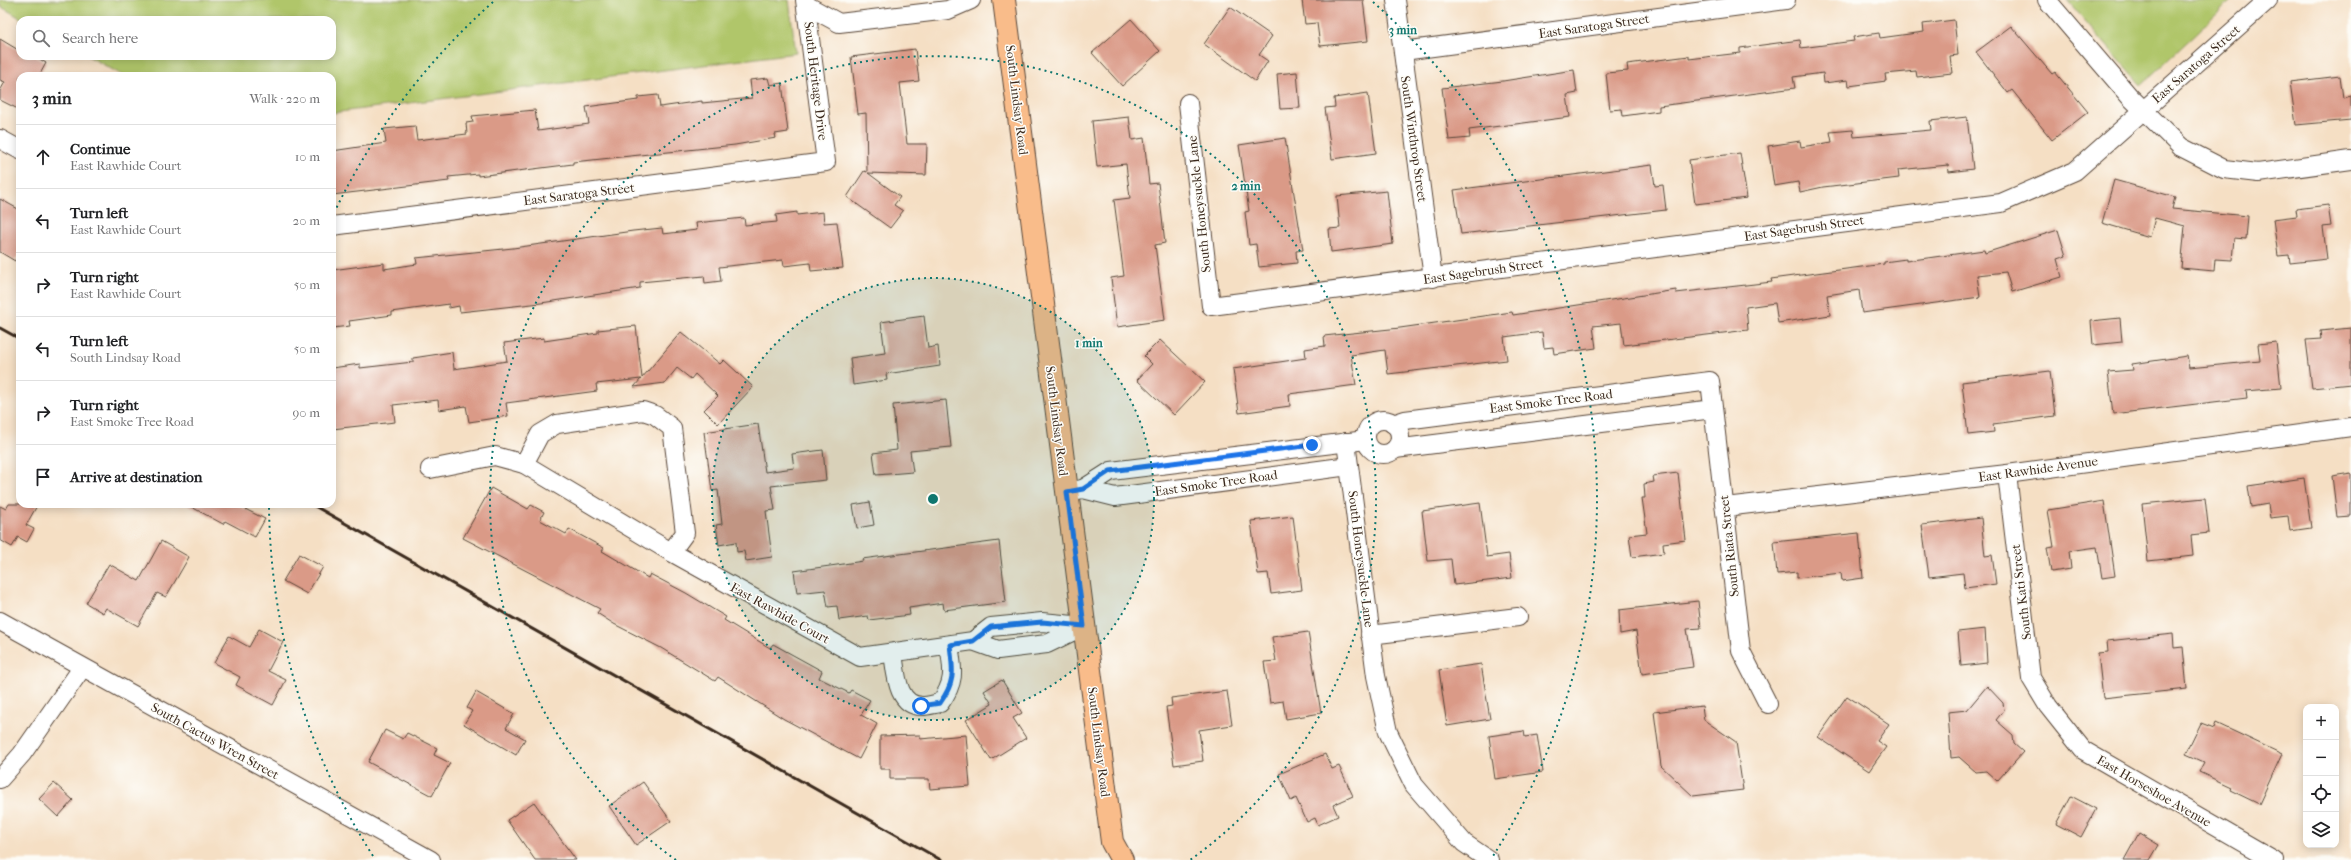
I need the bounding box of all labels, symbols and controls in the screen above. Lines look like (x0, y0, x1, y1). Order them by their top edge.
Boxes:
street label: East Saratoga Street (1538, 11, 1651, 41)
search box (16, 16, 336, 60)
street label: South Heritage Drive (801, 21, 831, 142)
street label: East Saratoga Street (2149, 21, 2243, 106)
text: 3 min (1389, 23, 1418, 38)
icon: search (30, 27, 52, 49)
text: Search here (62, 29, 138, 47)
street label: South Lindsay Road (1003, 44, 1031, 157)
street label: South Winthrop Street (1398, 75, 1430, 203)
text: 3 min (32, 88, 72, 108)
text: Walk · 220 m (249, 91, 320, 106)
street label: South Honeysuckle Lane (1184, 134, 1214, 273)
text: Continue (70, 140, 130, 158)
icon: ahead (32, 146, 54, 168)
text: 10 m (295, 149, 320, 164)
text: East Rawhide Court (70, 158, 181, 173)
text: 2 min (1231, 179, 1262, 193)
street label: East Saratoga Street (523, 180, 636, 208)
text: Turn left (70, 204, 128, 222)
icon: left (32, 210, 54, 232)
street label: East Sagebrush Street (1743, 212, 1865, 244)
text: 20 m (293, 213, 320, 228)
text: East Rawhide Court (70, 222, 181, 237)
street label: East Sagebrush Street (1422, 255, 1544, 287)
text: Turn right (70, 268, 139, 286)
icon: right (32, 274, 54, 296)
text: 50 m (294, 277, 320, 292)
text: East Rawhide Court (70, 286, 181, 301)
text: Turn left (70, 332, 128, 350)
text: 1 min (1075, 336, 1104, 350)
icon: left (32, 338, 54, 360)
text: 50 m (294, 341, 320, 356)
text: South Lindsay Road (70, 350, 181, 365)
street label: South Lindsay Road (1043, 365, 1071, 478)
street label: East Smoke Tree Road (1489, 386, 1614, 416)
text: Turn right (70, 396, 139, 414)
icon: right (32, 402, 54, 424)
text: 90 m (292, 405, 320, 420)
text: East Smoke Tree Road (70, 414, 194, 429)
route end (1303, 436, 1321, 454)
street label: East Rawhide Avenue (1977, 453, 2099, 485)
icon: arrive (32, 466, 54, 488)
street label: East Smoke Tree Road (1154, 467, 1279, 499)
text: Arrive at destination (70, 468, 202, 486)
street label: South Honeysuckle Lane (1345, 490, 1377, 629)
centre of rings (926, 492, 940, 506)
street label: South Riata Street (1716, 494, 1742, 598)
street label: South Kati Street (2008, 543, 2034, 641)
street label: East Rawhide Court (728, 579, 833, 647)
street label: South Lindsay Road (1085, 686, 1113, 799)
route start (912, 697, 930, 715)
street label: South Cactus Wren Street (148, 700, 282, 783)
map controls (2303, 704, 2339, 848)
button: + (2303, 704, 2339, 740)
button: − (2303, 740, 2339, 776)
street label: East Horseshoe Avenue (2094, 752, 2214, 830)
button: locate (2303, 776, 2339, 812)
button: layers (2303, 812, 2339, 848)

